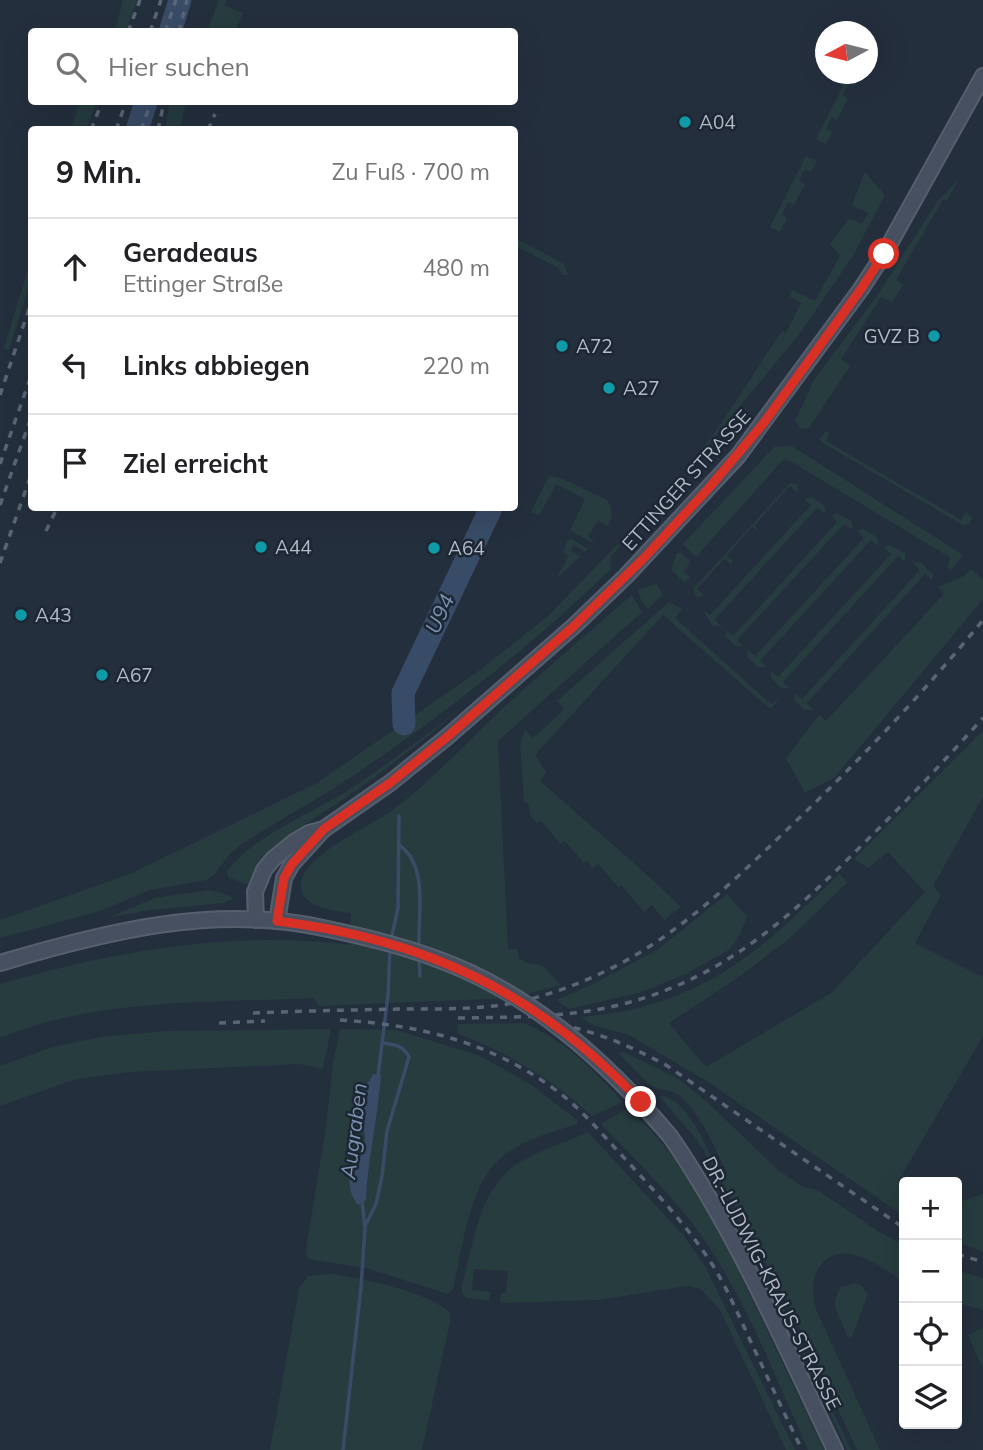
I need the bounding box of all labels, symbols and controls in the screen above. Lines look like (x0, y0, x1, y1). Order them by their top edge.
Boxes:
north arrow (815, 21, 878, 84)
search box (28, 28, 518, 105)
icon: search (52, 48, 90, 86)
text: Hier suchen (108, 50, 250, 83)
place label: A04 (699, 110, 736, 134)
marker: A04 (677, 114, 693, 130)
text: 9 Min. (56, 153, 142, 191)
text: Zu Fuß · 700 m (332, 157, 490, 186)
text: Geradeaus (123, 236, 258, 269)
route start (868, 238, 899, 269)
icon: ahead (56, 248, 94, 286)
text: 480 m (422, 253, 490, 282)
text: Ettinger Straße (123, 269, 283, 298)
place label: GVZ B (864, 324, 920, 348)
marker: GVZ B (926, 328, 942, 344)
place label: A72 (576, 334, 613, 358)
marker: A72 (554, 338, 570, 354)
icon: left (56, 346, 94, 384)
text: Links abbiegen (123, 349, 310, 382)
text: 220 m (422, 351, 490, 380)
place label: A27 (623, 376, 660, 400)
marker: A27 (601, 380, 617, 396)
street label: ETTINGER STRASSE (617, 405, 755, 555)
icon: arrive (56, 444, 94, 482)
text: Ziel erreicht (123, 447, 268, 480)
place label: A44 (275, 535, 312, 559)
place label: A64 (448, 536, 485, 560)
marker: A44 (253, 539, 269, 555)
marker: A64 (426, 540, 442, 556)
water label: U94 (419, 590, 459, 637)
place label: A43 (35, 603, 72, 627)
marker: A43 (13, 607, 29, 623)
place label: A67 (116, 663, 153, 687)
marker: A67 (94, 667, 110, 683)
water label: Augraben (334, 1081, 372, 1181)
route end (625, 1086, 656, 1117)
street label: DR.-LUDWIG-KRAUS-STRASSE (697, 1152, 847, 1414)
map controls (899, 1177, 962, 1429)
button: + (899, 1177, 962, 1240)
button: − (899, 1240, 962, 1303)
button: locate (899, 1303, 962, 1366)
button: layers (899, 1366, 962, 1429)

